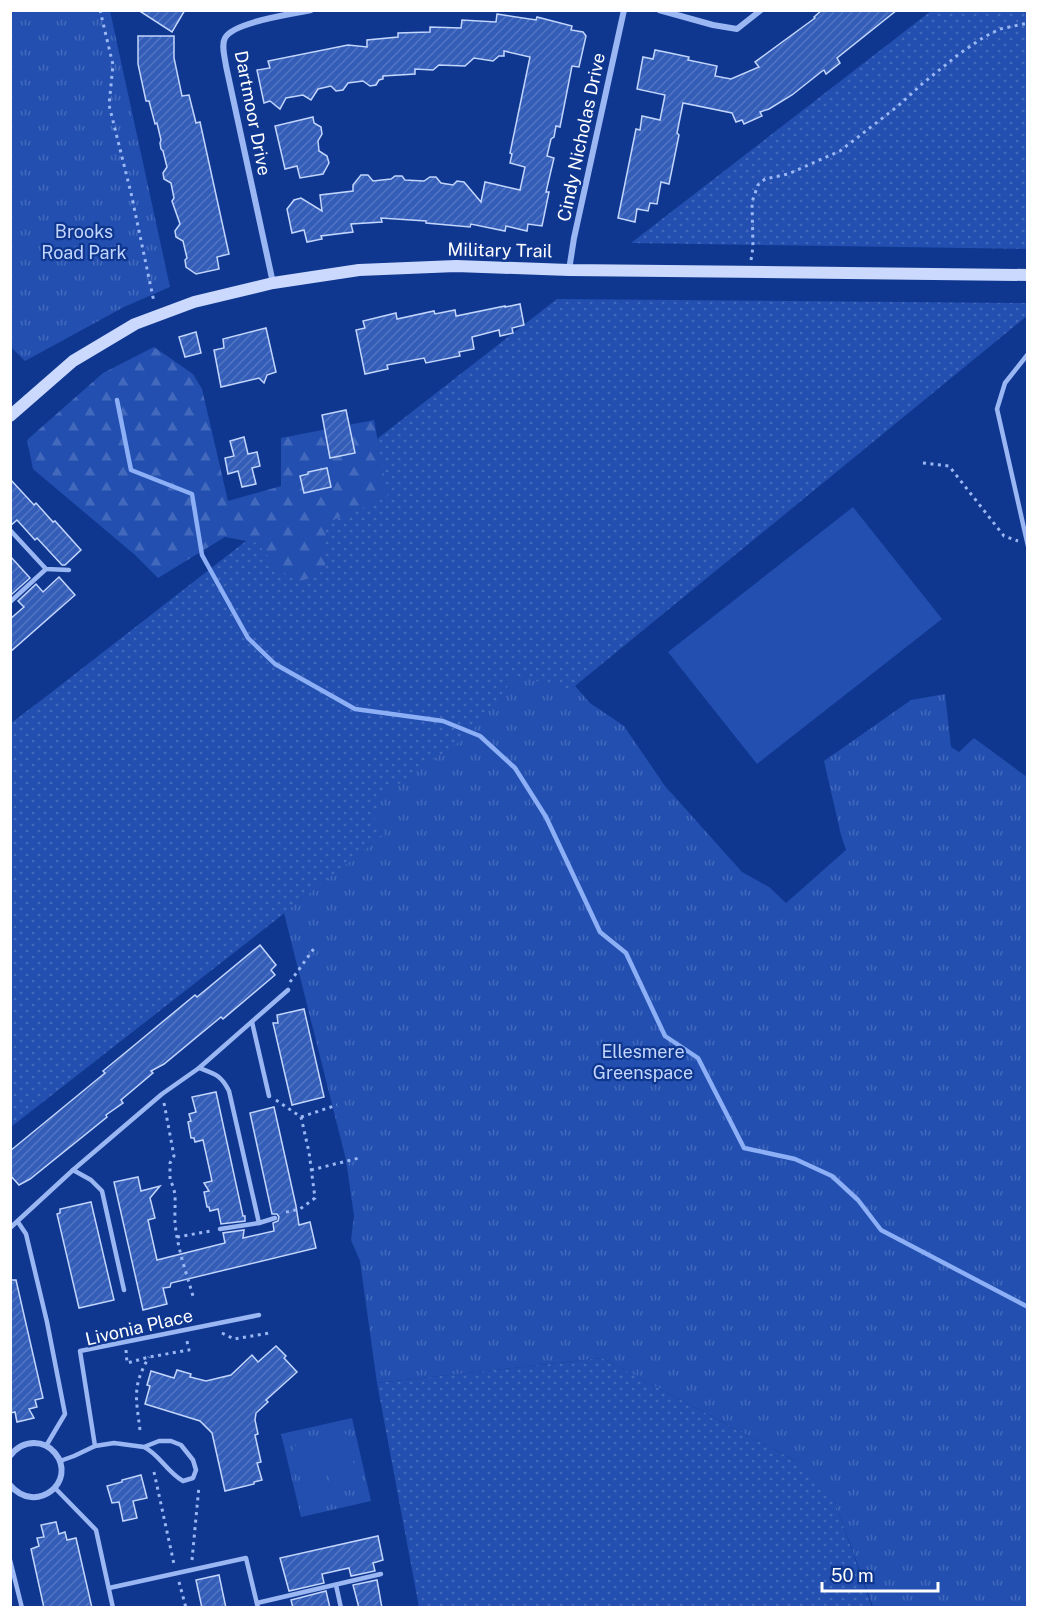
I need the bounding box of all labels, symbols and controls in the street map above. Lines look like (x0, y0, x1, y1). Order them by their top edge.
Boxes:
street label: Dartmoor Drive (231, 49, 275, 177)
street label: Cindy Nicholas Drive (553, 51, 609, 223)
park label: Brooks Road Park (41, 221, 127, 263)
street label: Military Trail (447, 239, 553, 261)
park label: Ellesmere Greenspace (593, 1041, 693, 1083)
street label: Livonia Place (83, 1304, 195, 1350)
scale bar (822, 1555, 938, 1593)
text: 50 m (831, 1565, 874, 1586)

